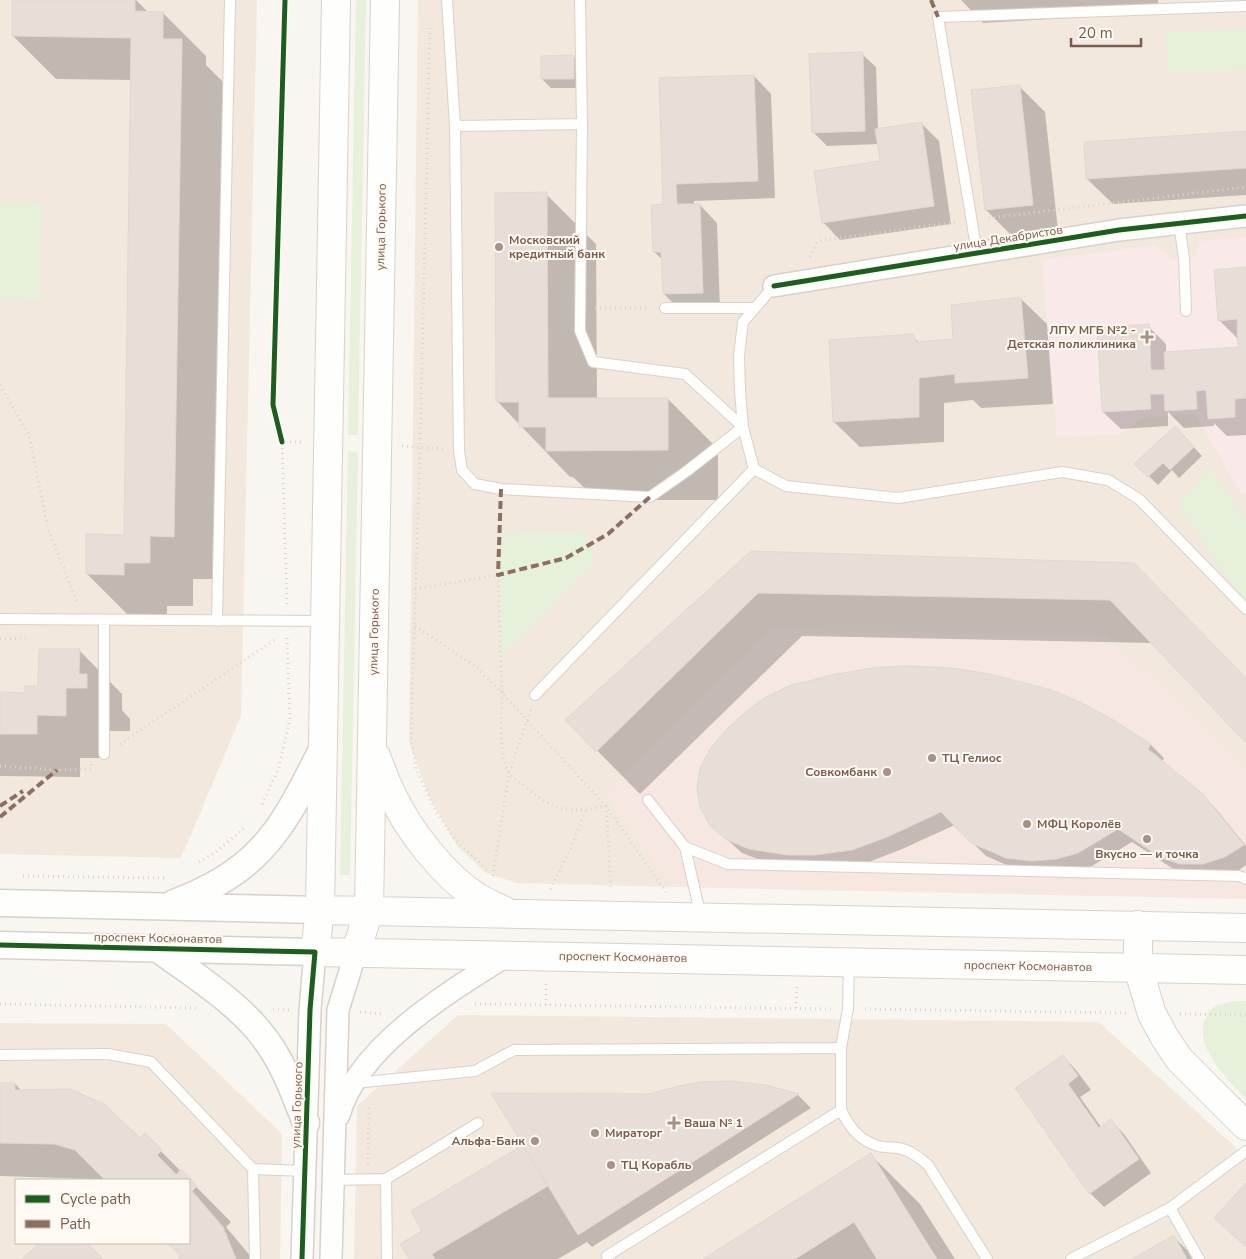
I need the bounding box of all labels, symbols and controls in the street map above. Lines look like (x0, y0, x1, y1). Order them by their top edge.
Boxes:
scale bar (1071, 15, 1141, 47)
text: 20 m (1078, 23, 1113, 43)
street label: улица Горького (372, 183, 390, 271)
street label: улица Декабристов (952, 221, 1064, 255)
place label: Московский кредитный банк (509, 232, 605, 262)
marker: Московский кредитный банк (493, 241, 505, 253)
place label: ЛПУ МГБ №2 - Детская поликлиника (1007, 322, 1136, 352)
marker: ЛПУ МГБ №2 - Детская поликлиника (1140, 330, 1154, 344)
street label: улица Горького (365, 588, 383, 676)
place label: ТЦ Гелиос (942, 750, 1002, 766)
marker: ТЦ Гелиос (926, 752, 938, 764)
place label: Совкомбанк (805, 764, 877, 780)
marker: Совкомбанк (881, 766, 893, 778)
place label: МФЦ Королёв (1037, 816, 1121, 832)
marker: МФЦ Королёв (1021, 818, 1033, 830)
marker: Вкусно — и точка (1141, 833, 1153, 845)
place label: Вкусно — и точка (1095, 846, 1199, 862)
street label: проспект Космонавтов (94, 929, 223, 947)
street label: проспект Космонавтов (559, 948, 688, 966)
street label: проспект Космонавтов (964, 957, 1093, 975)
street label: улица Горького (287, 1061, 307, 1149)
place label: Ваша № 1 (684, 1115, 743, 1131)
marker: Ваша № 1 (668, 1117, 680, 1129)
place label: Мираторг (605, 1125, 663, 1141)
marker: Мираторг (589, 1127, 601, 1139)
place label: Альфа-Банк (451, 1133, 525, 1149)
marker: Альфа-Банк (529, 1135, 541, 1147)
place label: ТЦ Корабль (621, 1157, 692, 1173)
marker: ТЦ Корабль (605, 1159, 617, 1171)
legend (15, 1179, 190, 1244)
text: Cycle path (60, 1189, 131, 1209)
text: Path (60, 1214, 91, 1234)

